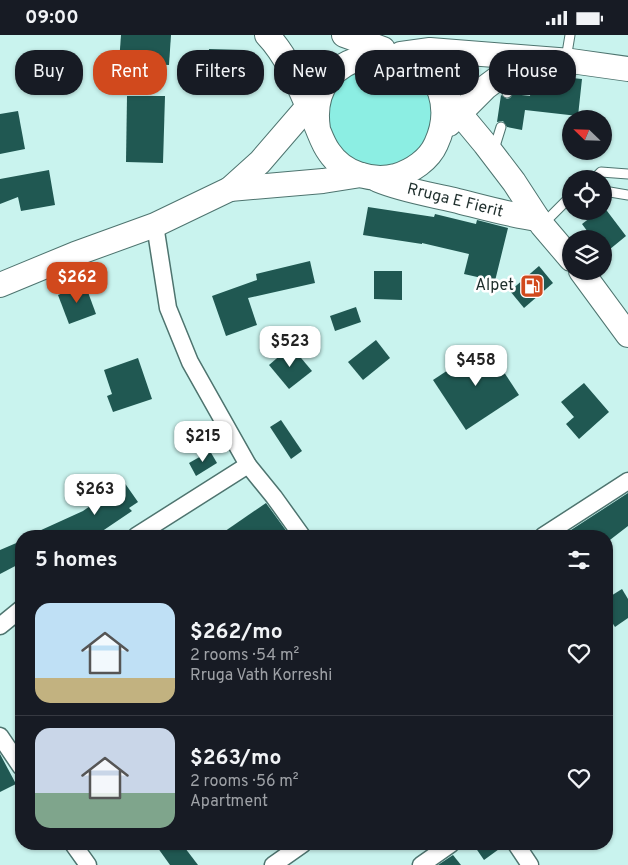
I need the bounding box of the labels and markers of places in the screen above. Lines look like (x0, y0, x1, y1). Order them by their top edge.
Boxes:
pin: $262 (47, 261, 107, 304)
fuel station icon: Alpet (519, 273, 545, 299)
place label: Alpet (475, 276, 514, 296)
pin: $523 (260, 325, 320, 368)
pin: $458 (446, 345, 506, 387)
pin: $215 (173, 421, 233, 463)
pin: $263 (65, 473, 125, 516)

